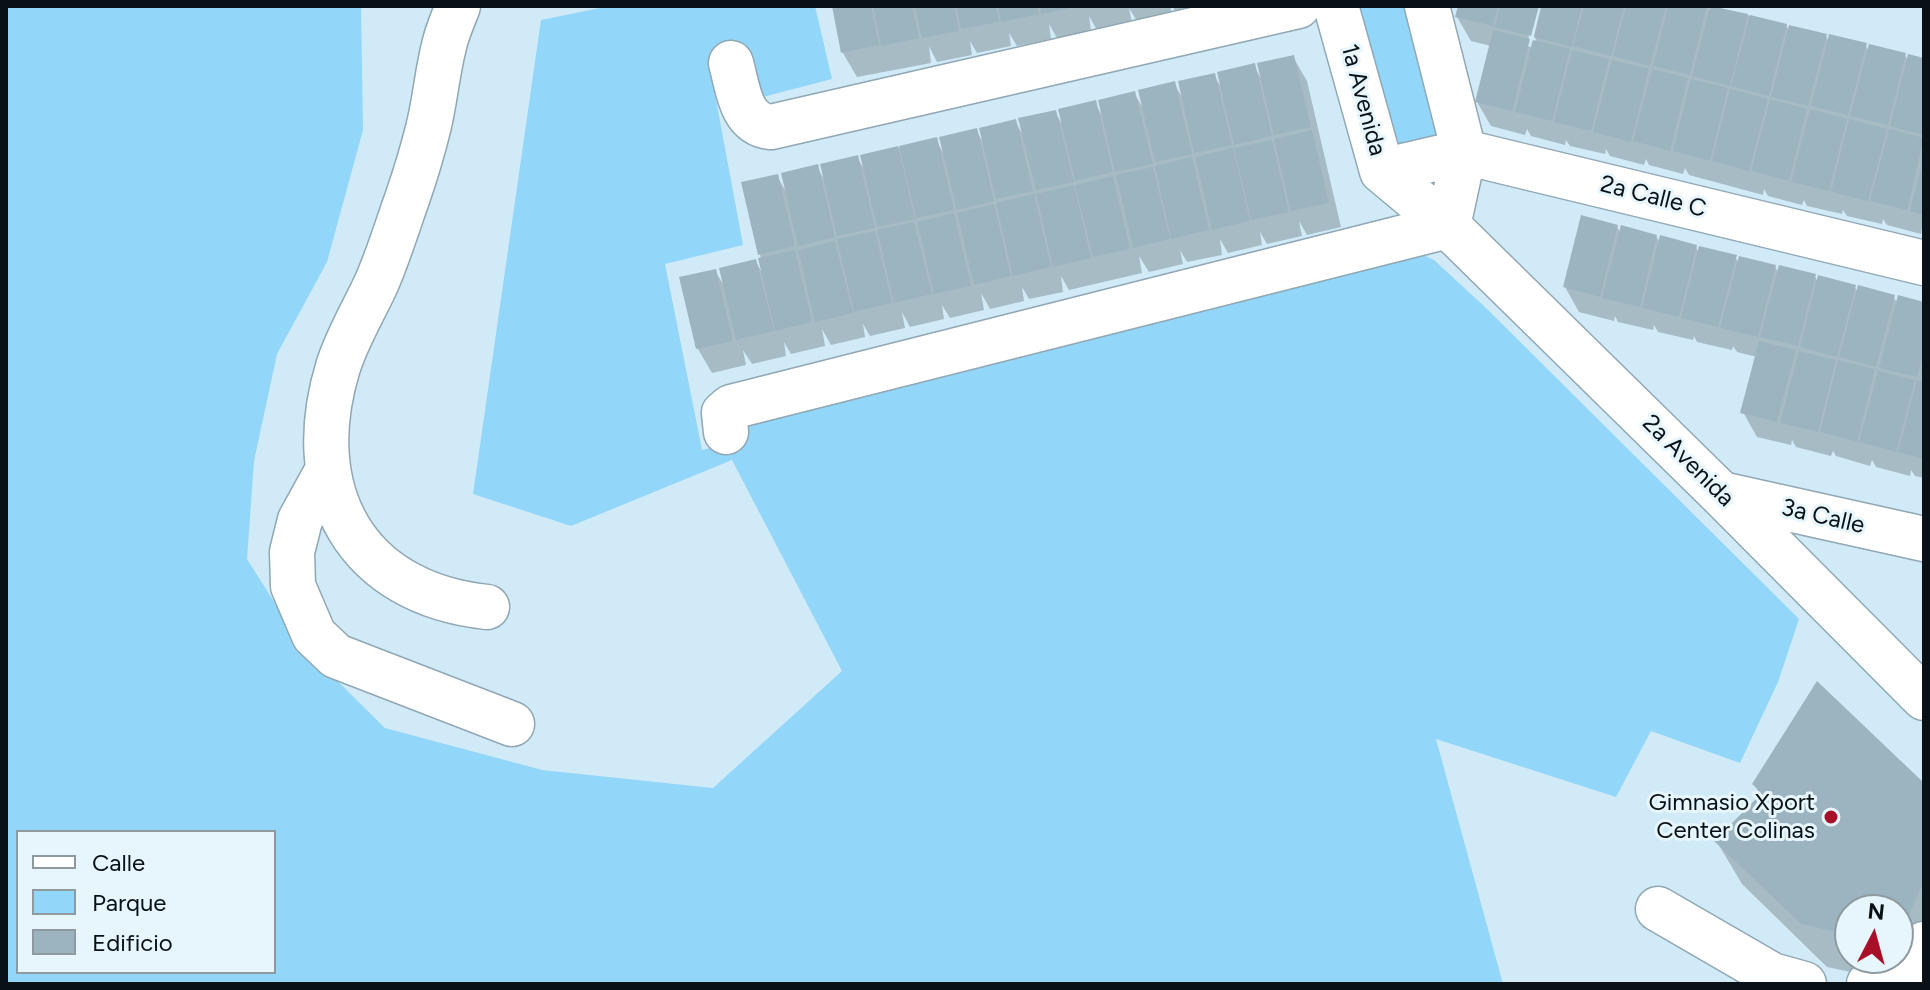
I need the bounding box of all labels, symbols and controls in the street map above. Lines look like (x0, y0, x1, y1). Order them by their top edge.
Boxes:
street label: 1a Avenida (1334, 41, 1392, 159)
street label: 2a Calle C (1597, 170, 1709, 224)
street label: 2a Avenida (1636, 409, 1740, 513)
street label: 3a Calle (1779, 493, 1867, 541)
place label: Gimnasio Xport Center Colinas (1649, 789, 1815, 845)
marker: Gimnasio Xport Center Colinas (1822, 808, 1840, 826)
legend (16, 830, 276, 974)
text: Calle (92, 848, 145, 877)
text: Parque (92, 888, 166, 917)
north arrow (1834, 894, 1914, 974)
text: N (1866, 897, 1886, 926)
text: Edificio (92, 928, 173, 957)

